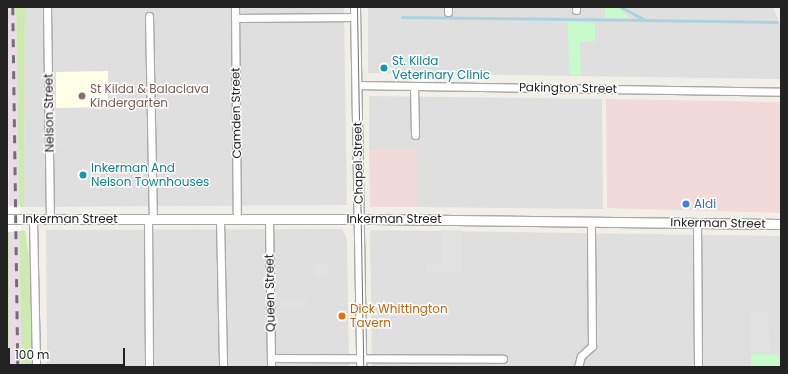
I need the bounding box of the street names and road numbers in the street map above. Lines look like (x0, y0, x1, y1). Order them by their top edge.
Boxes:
street label: Camden Street (228, 67, 244, 159)
street label: Nelson Street (41, 73, 57, 153)
street label: Pakington Street (519, 80, 617, 96)
street label: Chapel Street (350, 122, 366, 204)
street label: Inkerman Street (22, 212, 118, 226)
street label: Inkerman Street (346, 212, 442, 226)
street label: Inkerman Street (670, 215, 766, 231)
street label: Queen Street (262, 254, 278, 332)

